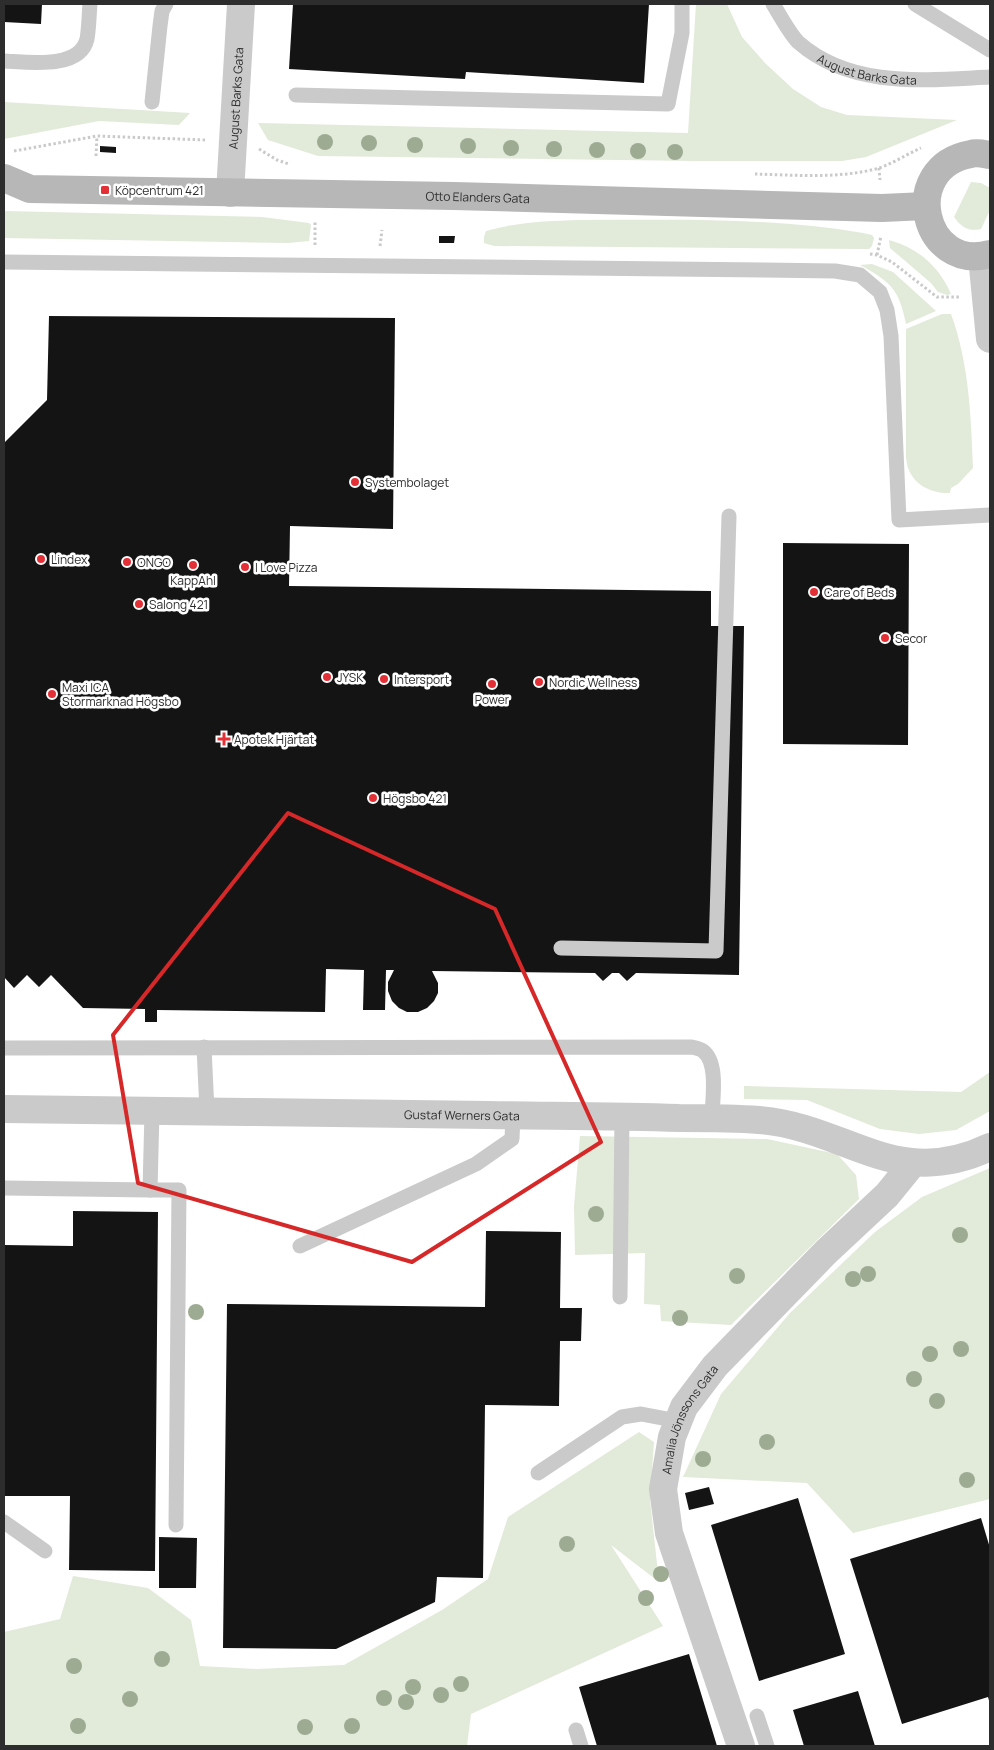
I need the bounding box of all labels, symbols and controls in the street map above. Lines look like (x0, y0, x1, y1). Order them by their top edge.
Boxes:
street label: August Barks Gata (224, 47, 247, 150)
street label: August Barks Gata (814, 50, 917, 88)
place label: Köpcentrum 421 (115, 182, 204, 199)
marker: Köpcentrum 421 (99, 184, 111, 196)
street label: Otto Elanders Gata (426, 187, 530, 207)
place label: Systembolaget (365, 474, 449, 491)
marker: Systembolaget (349, 476, 361, 488)
place label: Lindex (51, 551, 88, 568)
marker: Lindex (35, 553, 47, 565)
place label: ONGO (137, 554, 171, 571)
marker: ONGO (121, 556, 133, 568)
marker: KappAhl (187, 559, 199, 571)
place label: I Love Pizza (255, 559, 318, 576)
marker: I Love Pizza (239, 561, 251, 573)
place label: KappAhl (170, 572, 216, 589)
place label: Care of Beds (824, 584, 894, 601)
marker: Care of Beds (808, 586, 820, 598)
place label: Salong 421 (149, 596, 208, 613)
marker: Salong 421 (133, 598, 145, 610)
place label: Secor (895, 630, 928, 647)
marker: Secor (879, 632, 891, 644)
place label: JYSK (337, 669, 364, 686)
marker: JYSK (321, 671, 333, 683)
place label: Intersport (394, 671, 449, 688)
marker: Intersport (378, 673, 390, 685)
place label: Nordic Wellness (549, 674, 637, 691)
marker: Nordic Wellness (533, 676, 545, 688)
marker: Power (486, 678, 498, 690)
place label: Maxi ICA Stormarknad Högsbo (62, 679, 179, 710)
marker: Maxi ICA Stormarknad Högsbo (46, 688, 58, 700)
place label: Power (475, 691, 510, 708)
place label: Apotek Hjärtat (234, 731, 314, 748)
marker: Apotek Hjärtat (218, 733, 230, 745)
place label: Högsbo 421 (383, 790, 447, 807)
marker: Högsbo 421 (367, 792, 379, 804)
street label: Gustaf Werners Gata (404, 1105, 520, 1124)
street label: Amalia Jönssons Gata (657, 1361, 722, 1476)

